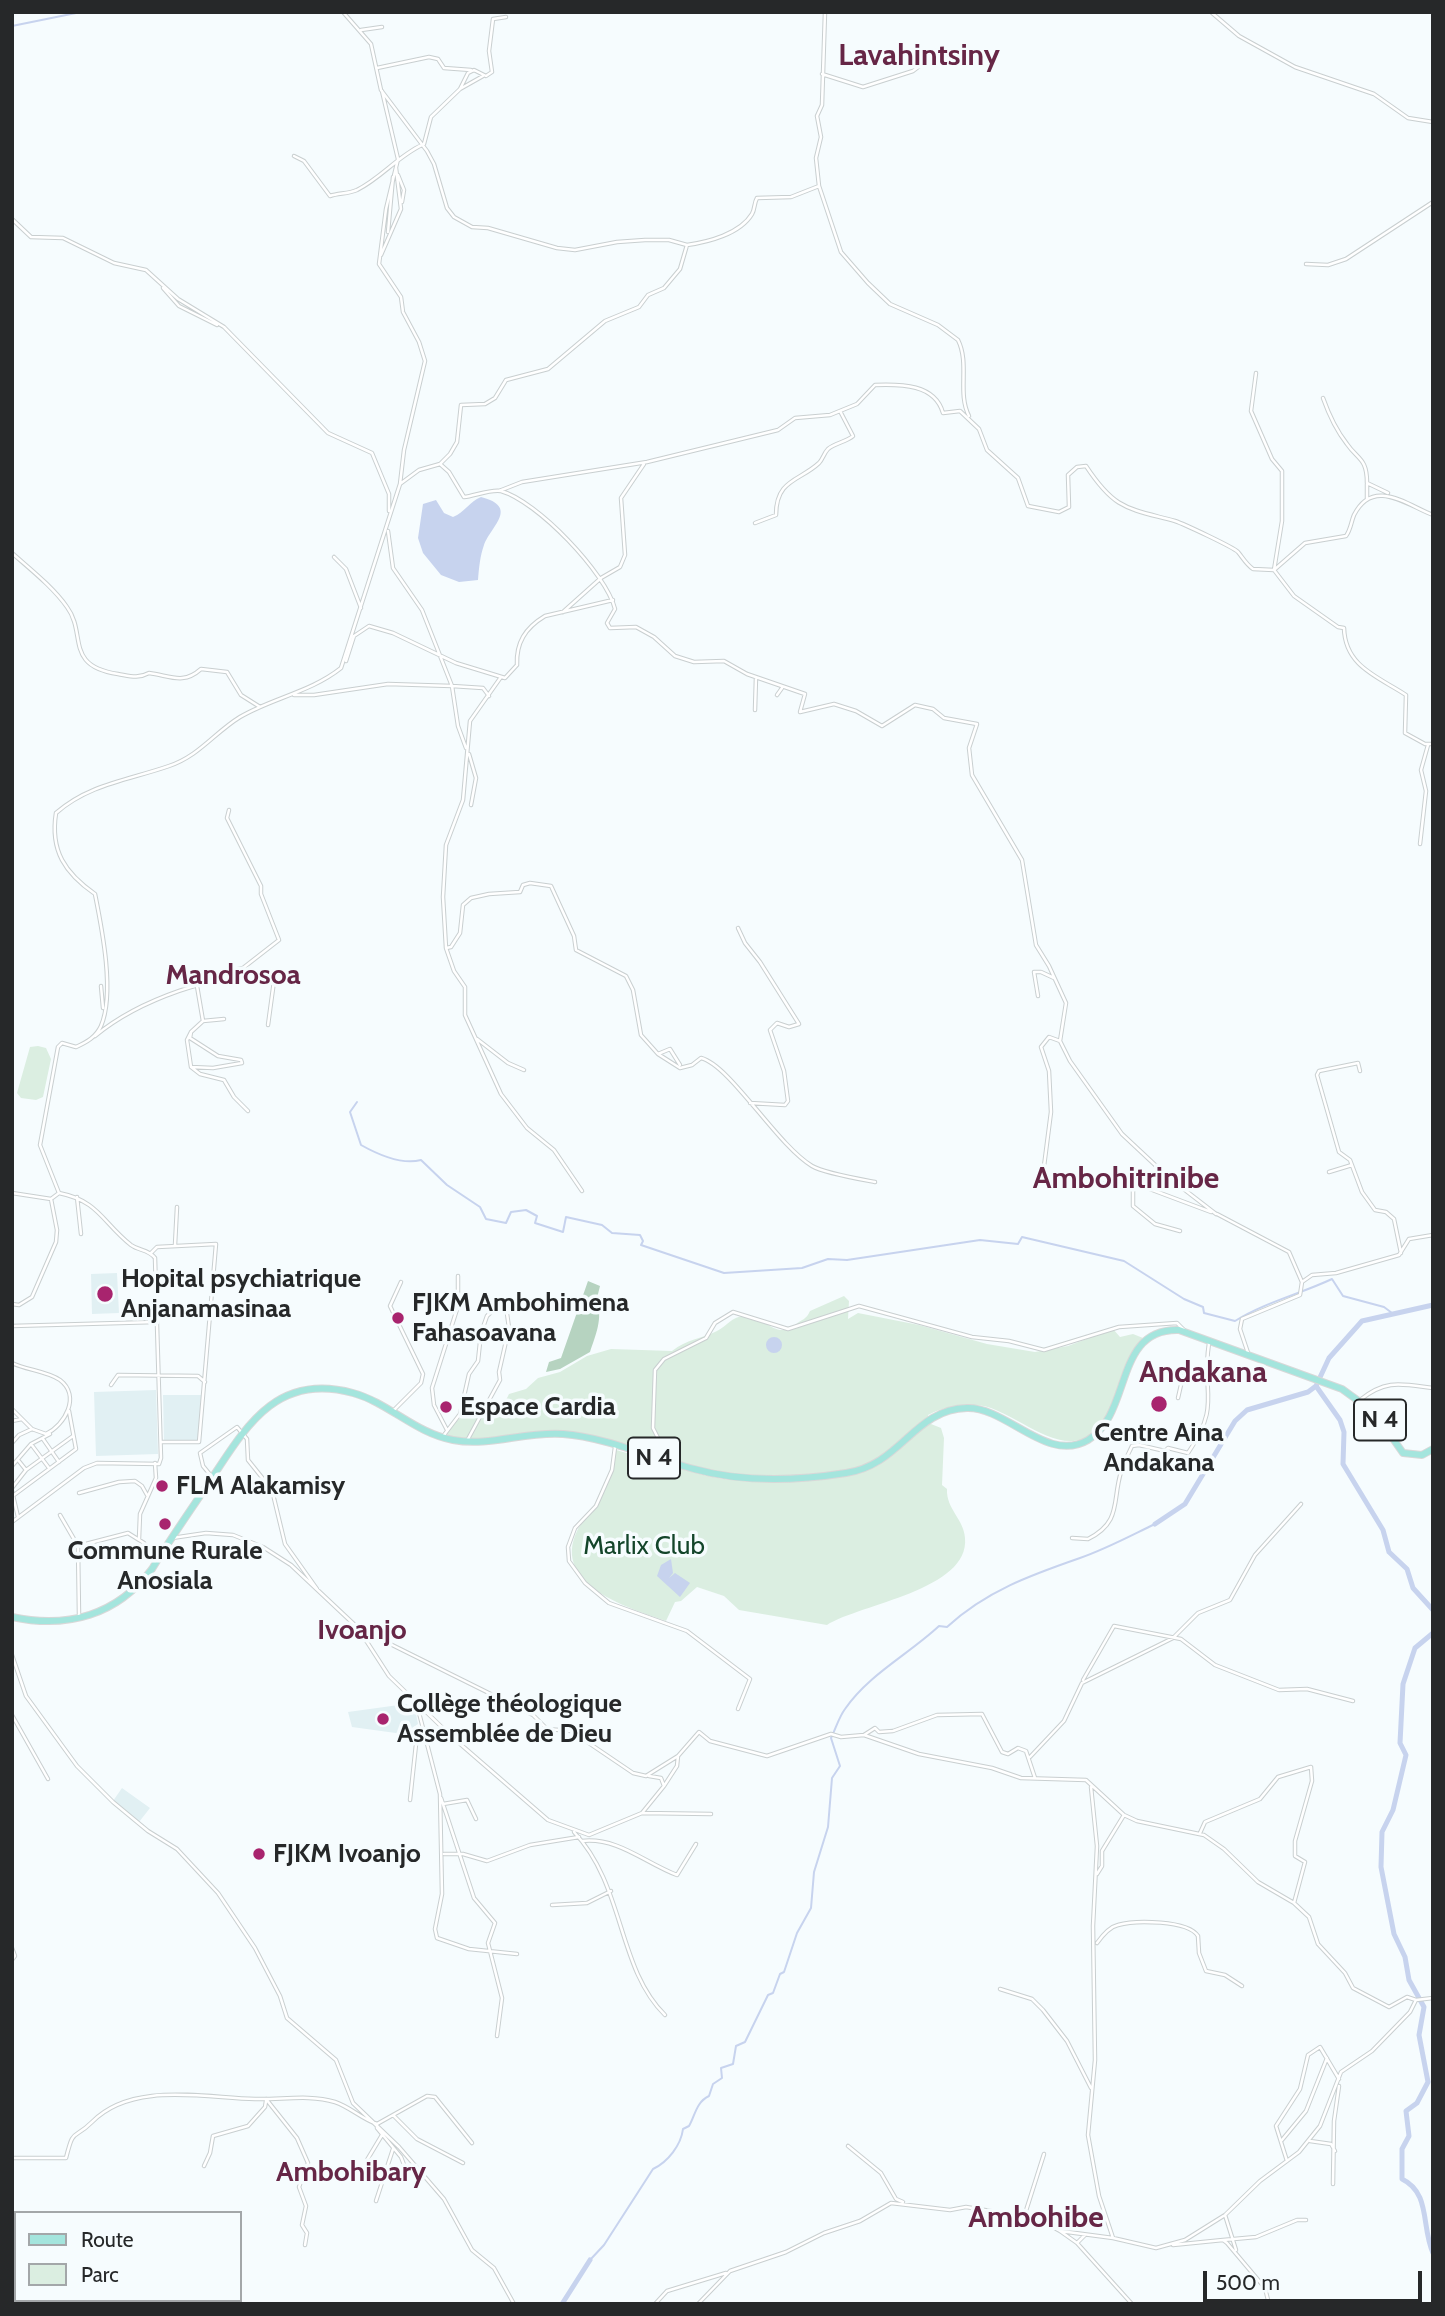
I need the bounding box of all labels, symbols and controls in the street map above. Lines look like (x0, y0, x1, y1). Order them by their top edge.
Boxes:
district label: Lavahintsiny (838, 38, 1000, 74)
district label: Mandrosoa (165, 959, 301, 993)
district label: Ambohitrinibe (1033, 1161, 1219, 1197)
place label: Hopital psychiatrique Anjanamasinaa (121, 1263, 361, 1324)
marker: Hopital psychiatrique Anjanamasinaa (95, 1284, 115, 1304)
place label: FJKM Ambohimena Fahasoavana (412, 1287, 629, 1348)
marker: FJKM Ambohimena Fahasoavana (390, 1310, 406, 1326)
district label: Andakana (1139, 1355, 1267, 1391)
place label: Espace Cardia (460, 1391, 616, 1423)
marker: Centre Aina Andakana (1149, 1394, 1169, 1414)
marker: Espace Cardia (438, 1399, 454, 1415)
road number: N 4 (1354, 1400, 1406, 1440)
place label: Centre Aina Andakana (1094, 1417, 1224, 1478)
road number: N 4 (628, 1438, 680, 1478)
place label: FLM Alakamisy (176, 1470, 345, 1502)
marker: FLM Alakamisy (154, 1478, 170, 1494)
marker: Commune Rurale Anosiala (157, 1516, 173, 1532)
park label: Marlix Club (583, 1530, 705, 1562)
place label: Commune Rurale Anosiala (67, 1535, 263, 1596)
district label: Ivoanjo (317, 1614, 407, 1648)
place label: Collège théologique Assemblée de Dieu (397, 1688, 622, 1750)
marker: Collège théologique Assemblée de Dieu (375, 1711, 391, 1727)
place label: FJKM Ivoanjo (273, 1838, 421, 1870)
marker: FJKM Ivoanjo (251, 1846, 267, 1862)
district label: Ambohibary (276, 2156, 426, 2190)
district label: Ambohibe (968, 2200, 1104, 2236)
legend (14, 2211, 242, 2302)
text: Route (81, 2227, 134, 2252)
scale bar (1207, 2256, 1426, 2300)
text: Parc (81, 2262, 119, 2287)
text: 500 m (1216, 2270, 1280, 2295)

